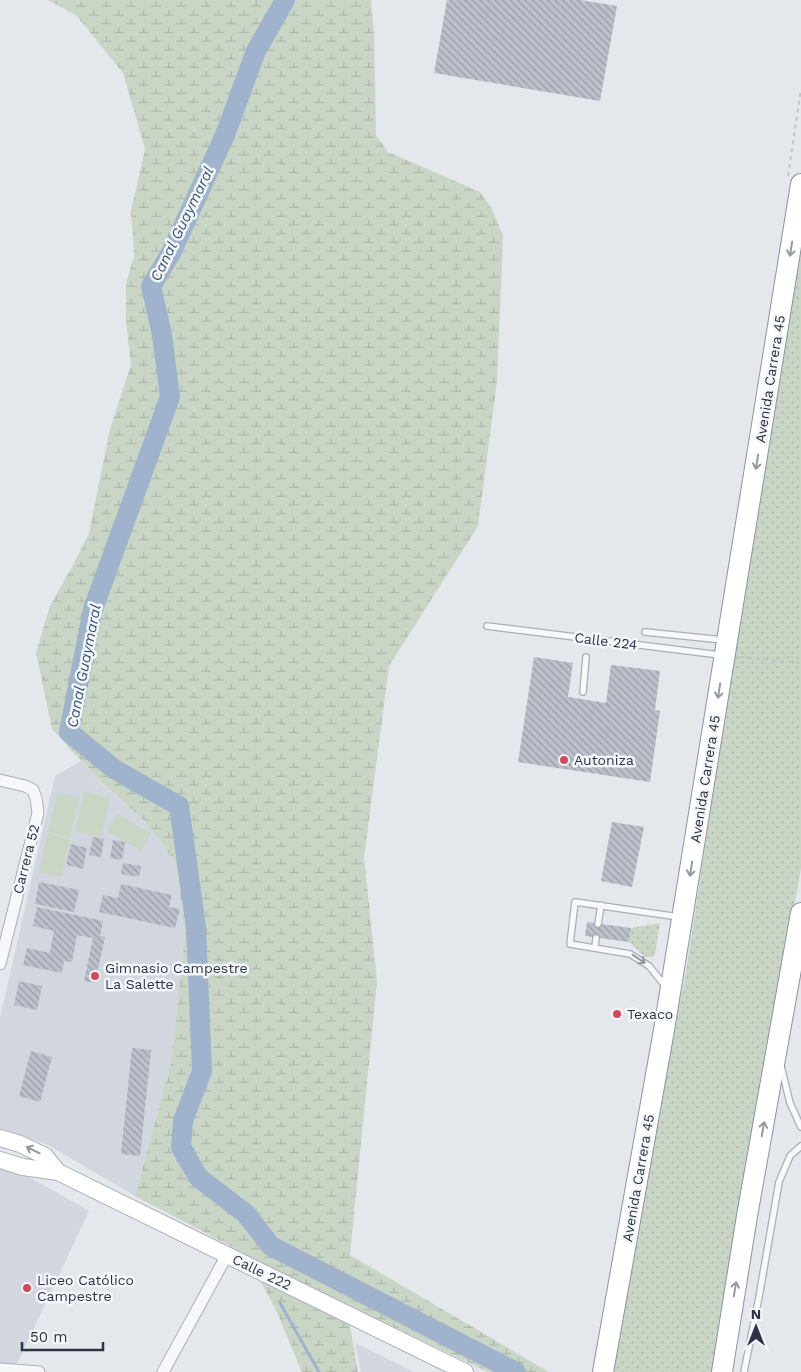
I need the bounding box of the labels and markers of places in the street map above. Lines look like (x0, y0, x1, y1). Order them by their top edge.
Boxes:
place label: Autoniza (574, 752, 634, 768)
marker: Autoniza (558, 754, 570, 766)
place label: Gimnasio Campestre La Salette (105, 960, 248, 992)
marker: Gimnasio Campestre La Salette (89, 970, 101, 982)
place label: Texaco (627, 1006, 673, 1022)
marker: Texaco (611, 1008, 623, 1020)
place label: Liceo Católico Campestre (37, 1272, 134, 1304)
marker: Liceo Católico Campestre (21, 1282, 33, 1294)

